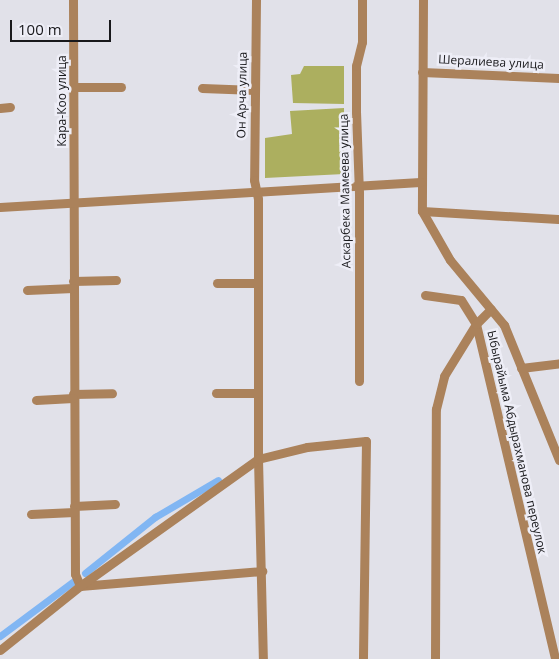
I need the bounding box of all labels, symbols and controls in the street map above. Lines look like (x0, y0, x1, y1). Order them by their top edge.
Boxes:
scale bar (12, 10, 114, 42)
text: 100 m (18, 19, 62, 39)
street label: Он Арча улица (234, 52, 250, 138)
street label: Шералиева улица (438, 52, 544, 72)
street label: Кара-Коо улица (55, 55, 69, 147)
street label: Аскарбека Мамеева улица (336, 114, 354, 268)
street label: Ыбырайыма Абдырахманова переулок (484, 329, 550, 555)

